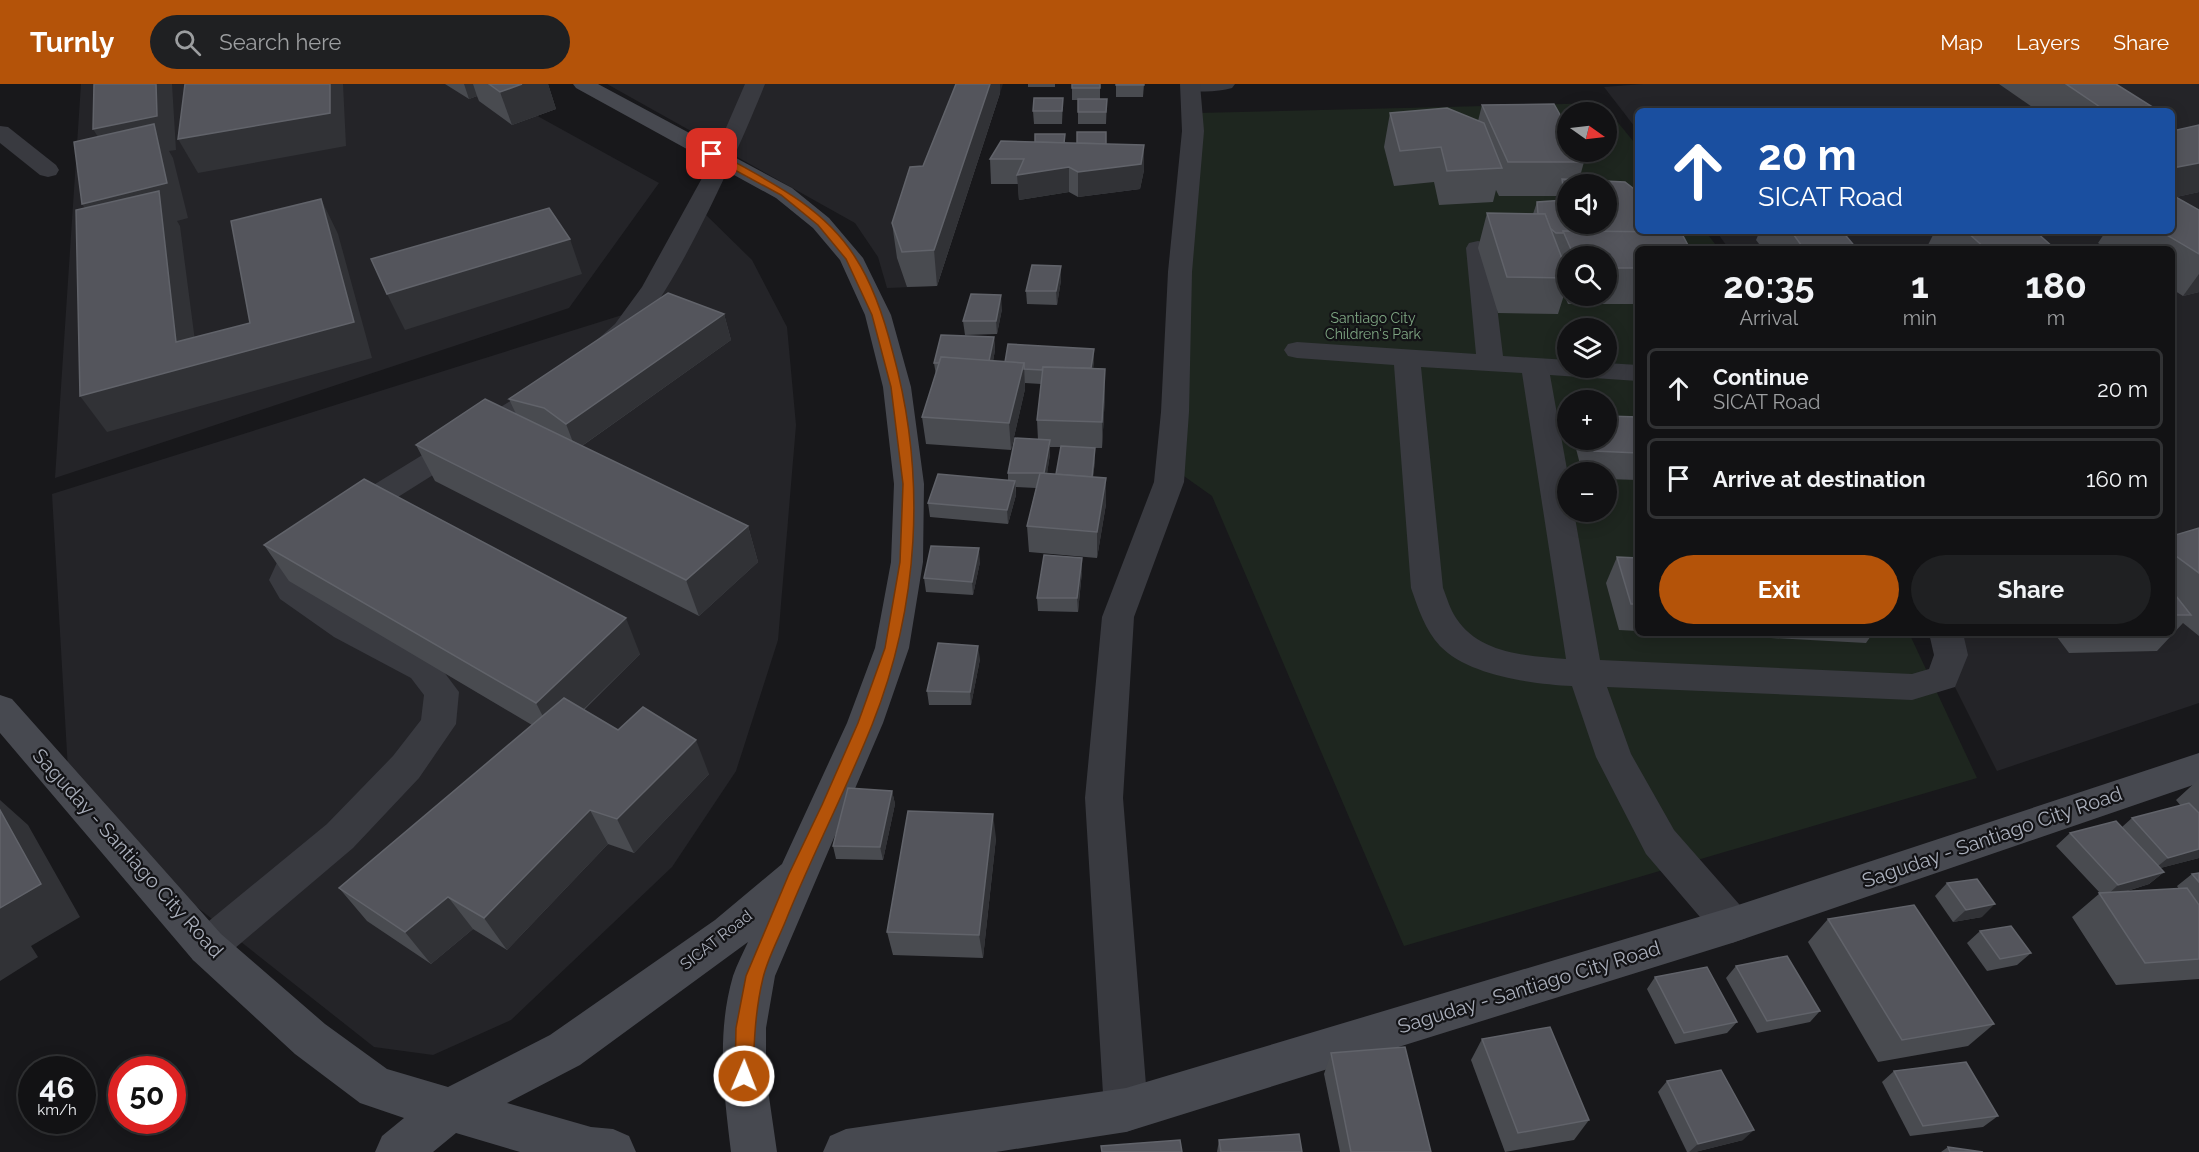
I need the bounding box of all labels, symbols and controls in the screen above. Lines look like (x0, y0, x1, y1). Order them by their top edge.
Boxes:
search box (150, 15, 570, 69)
text: Turnly (30, 26, 114, 59)
icon: search (171, 26, 204, 59)
text: Search here (219, 29, 341, 55)
text: Map (1940, 30, 1983, 55)
text: Layers (2016, 30, 2080, 55)
text: Share (2113, 30, 2169, 55)
north arrow (1557, 102, 1617, 162)
map controls (1557, 102, 1617, 522)
pin (686, 128, 737, 179)
text: 20 m (1758, 131, 1857, 180)
icon: ahead (1659, 132, 1737, 210)
icon: arrive (695, 137, 728, 170)
button: sound (1557, 174, 1617, 234)
text: SICAT Road (1758, 181, 1903, 212)
button: search (1557, 246, 1617, 306)
text: 20:35 (1723, 264, 1814, 306)
text: 1 (1911, 264, 1929, 306)
text: 180 (2025, 264, 2087, 306)
text: Arrival (1739, 306, 1798, 330)
text: min (1903, 306, 1937, 330)
text: m (2047, 306, 2065, 330)
park label: Santiago City Children's Park (1325, 310, 1421, 342)
button: layers (1557, 318, 1617, 378)
text: Continue (1713, 364, 1809, 390)
icon: ahead (1662, 372, 1695, 405)
text: 20 m (2097, 376, 2148, 402)
button: + (1557, 390, 1617, 450)
text: SICAT Road (1713, 390, 1820, 414)
button: − (1557, 462, 1617, 522)
icon: arrive (1662, 462, 1695, 495)
text: Arrive at destination (1713, 466, 1926, 492)
text: 160 m (2086, 466, 2148, 492)
button: Exit (1659, 555, 1899, 624)
button: Share (1911, 555, 2151, 624)
street label: Saguday - Santiago City Road (28, 743, 228, 963)
street label: Saguday - Santiago City Road (1859, 781, 2125, 893)
street label: SICAT Road (676, 906, 756, 974)
street label: Saguday - Santiago City Road (1395, 936, 1663, 1038)
position arrow (712, 1044, 776, 1108)
speed limit sign: 50 (108, 1056, 186, 1134)
text: 46 (39, 1070, 75, 1105)
text: km/h (37, 1101, 77, 1119)

